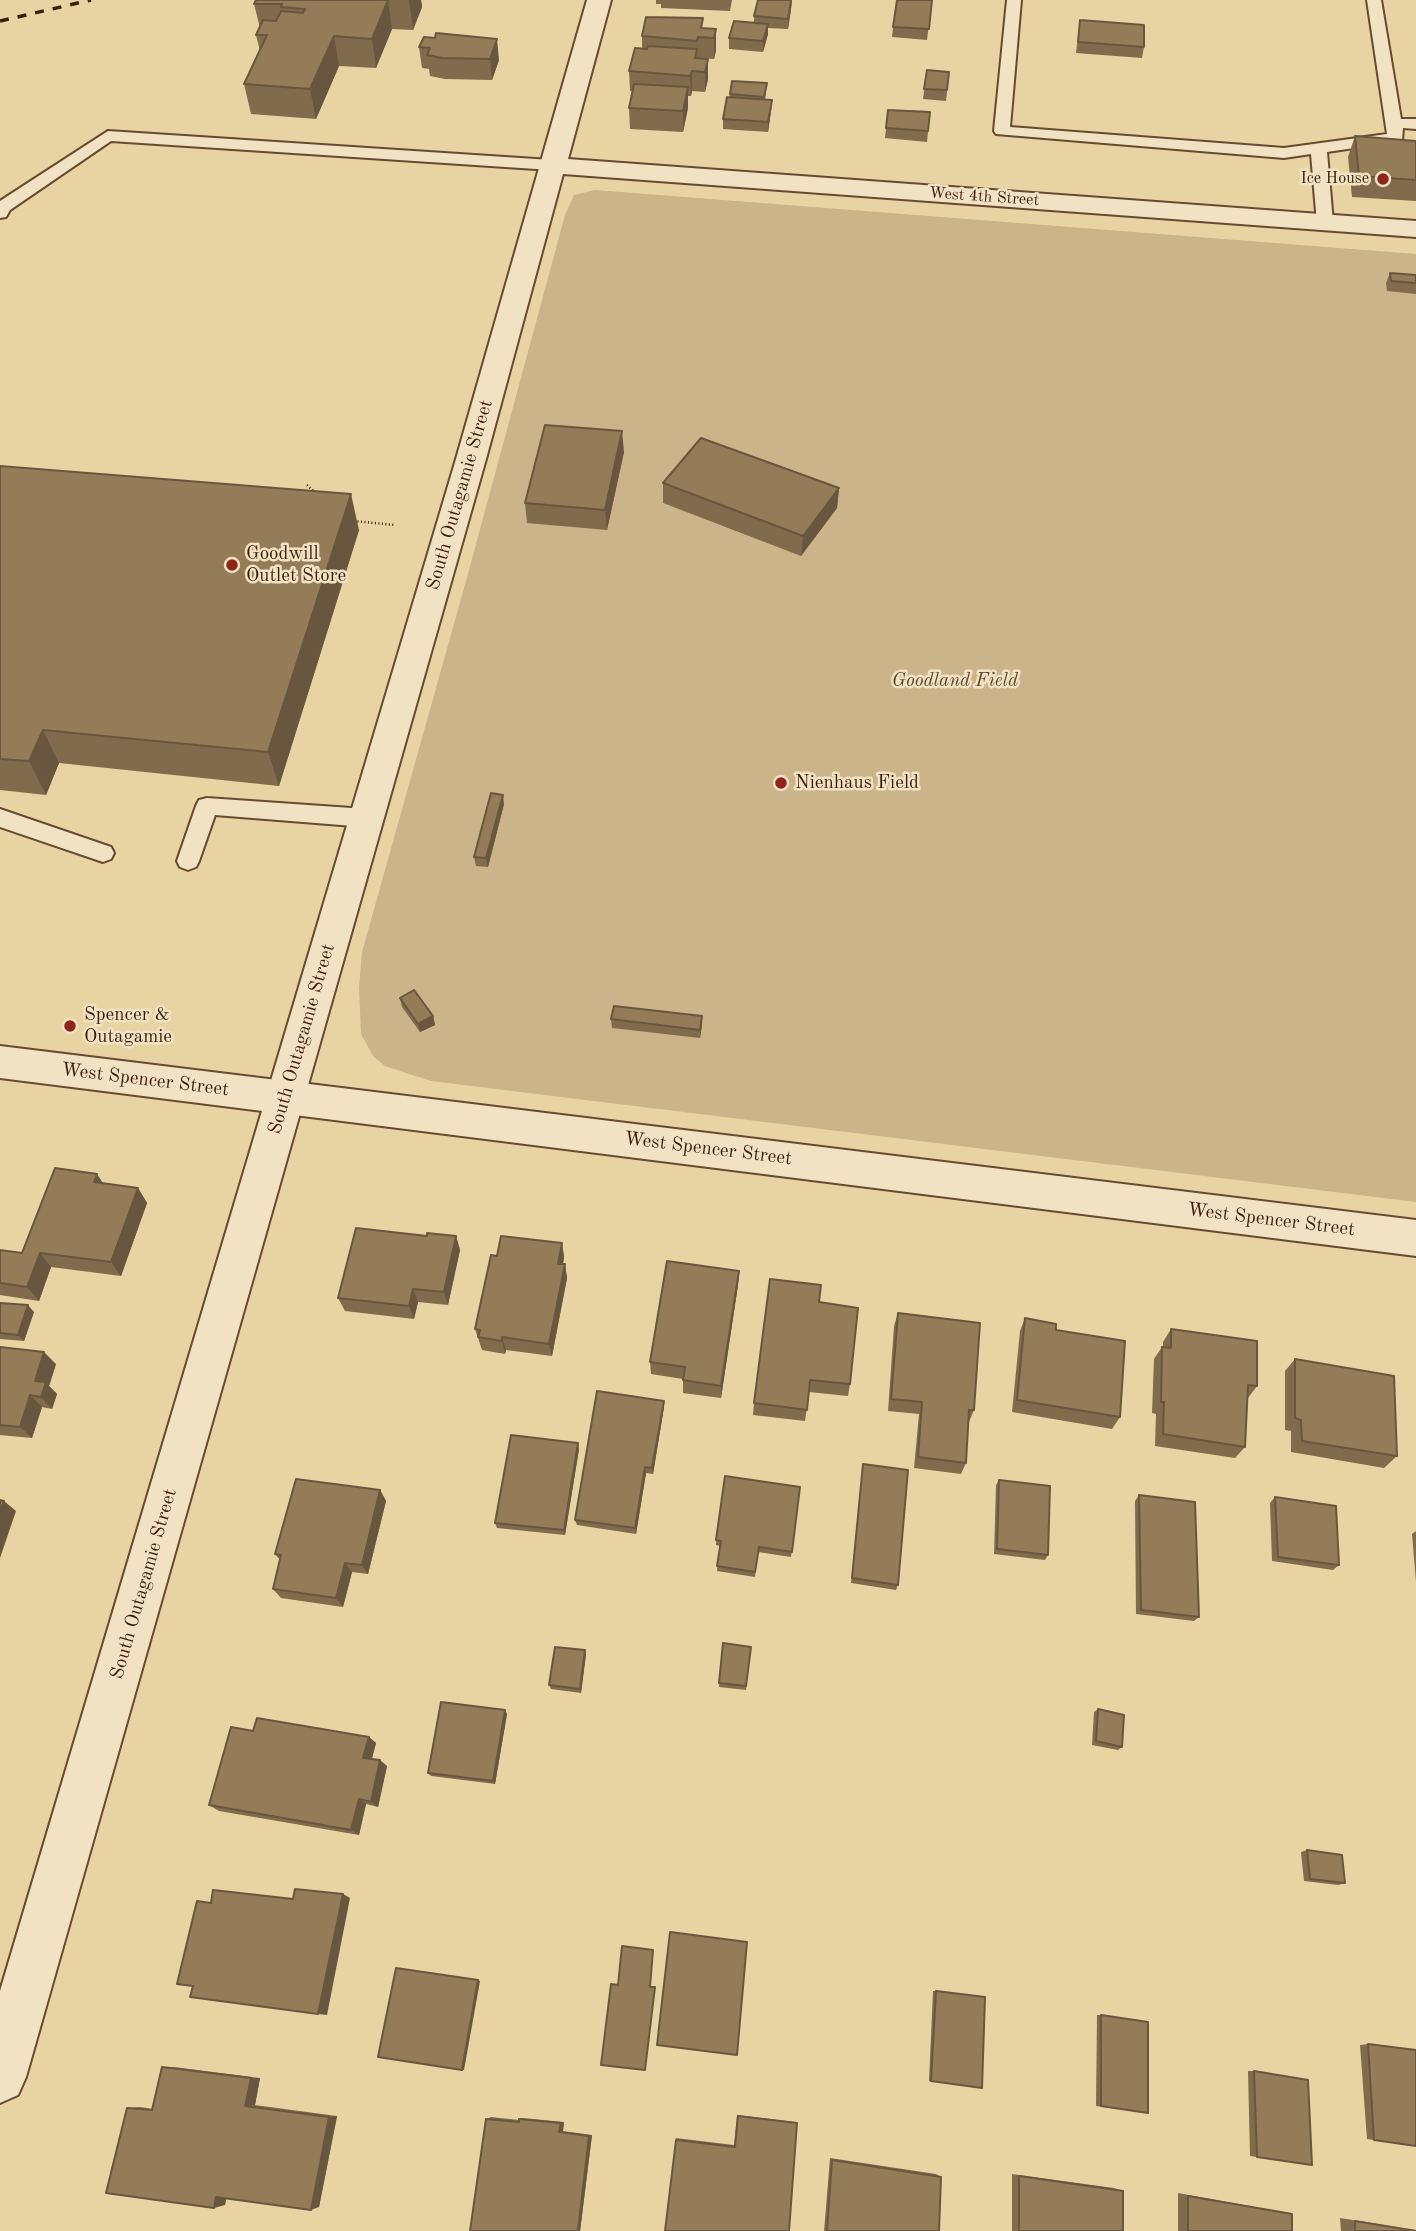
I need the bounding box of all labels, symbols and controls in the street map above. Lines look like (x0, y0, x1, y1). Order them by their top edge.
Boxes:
place label: Ice House (1300, 169, 1369, 189)
marker: Ice House (1375, 171, 1391, 187)
street label: West 4th Street (928, 184, 1040, 210)
street label: South Outagamie Street (422, 397, 498, 593)
place label: Goodwill Outlet Store (246, 543, 346, 587)
marker: Goodwill Outlet Store (224, 557, 240, 573)
park label: Goodland Field (892, 670, 1018, 692)
place label: Nienhaus Field (795, 772, 919, 794)
marker: Nienhaus Field (773, 775, 789, 791)
street label: South Outagamie Street (264, 941, 340, 1137)
place label: Spencer & Outagamie (84, 1004, 172, 1048)
marker: Spencer & Outagamie (62, 1018, 78, 1034)
street label: West Spencer Street (60, 1058, 230, 1102)
street label: West Spencer Street (623, 1127, 793, 1171)
street label: West Spencer Street (1186, 1198, 1356, 1242)
street label: South Outagamie Street (106, 1486, 182, 1682)

